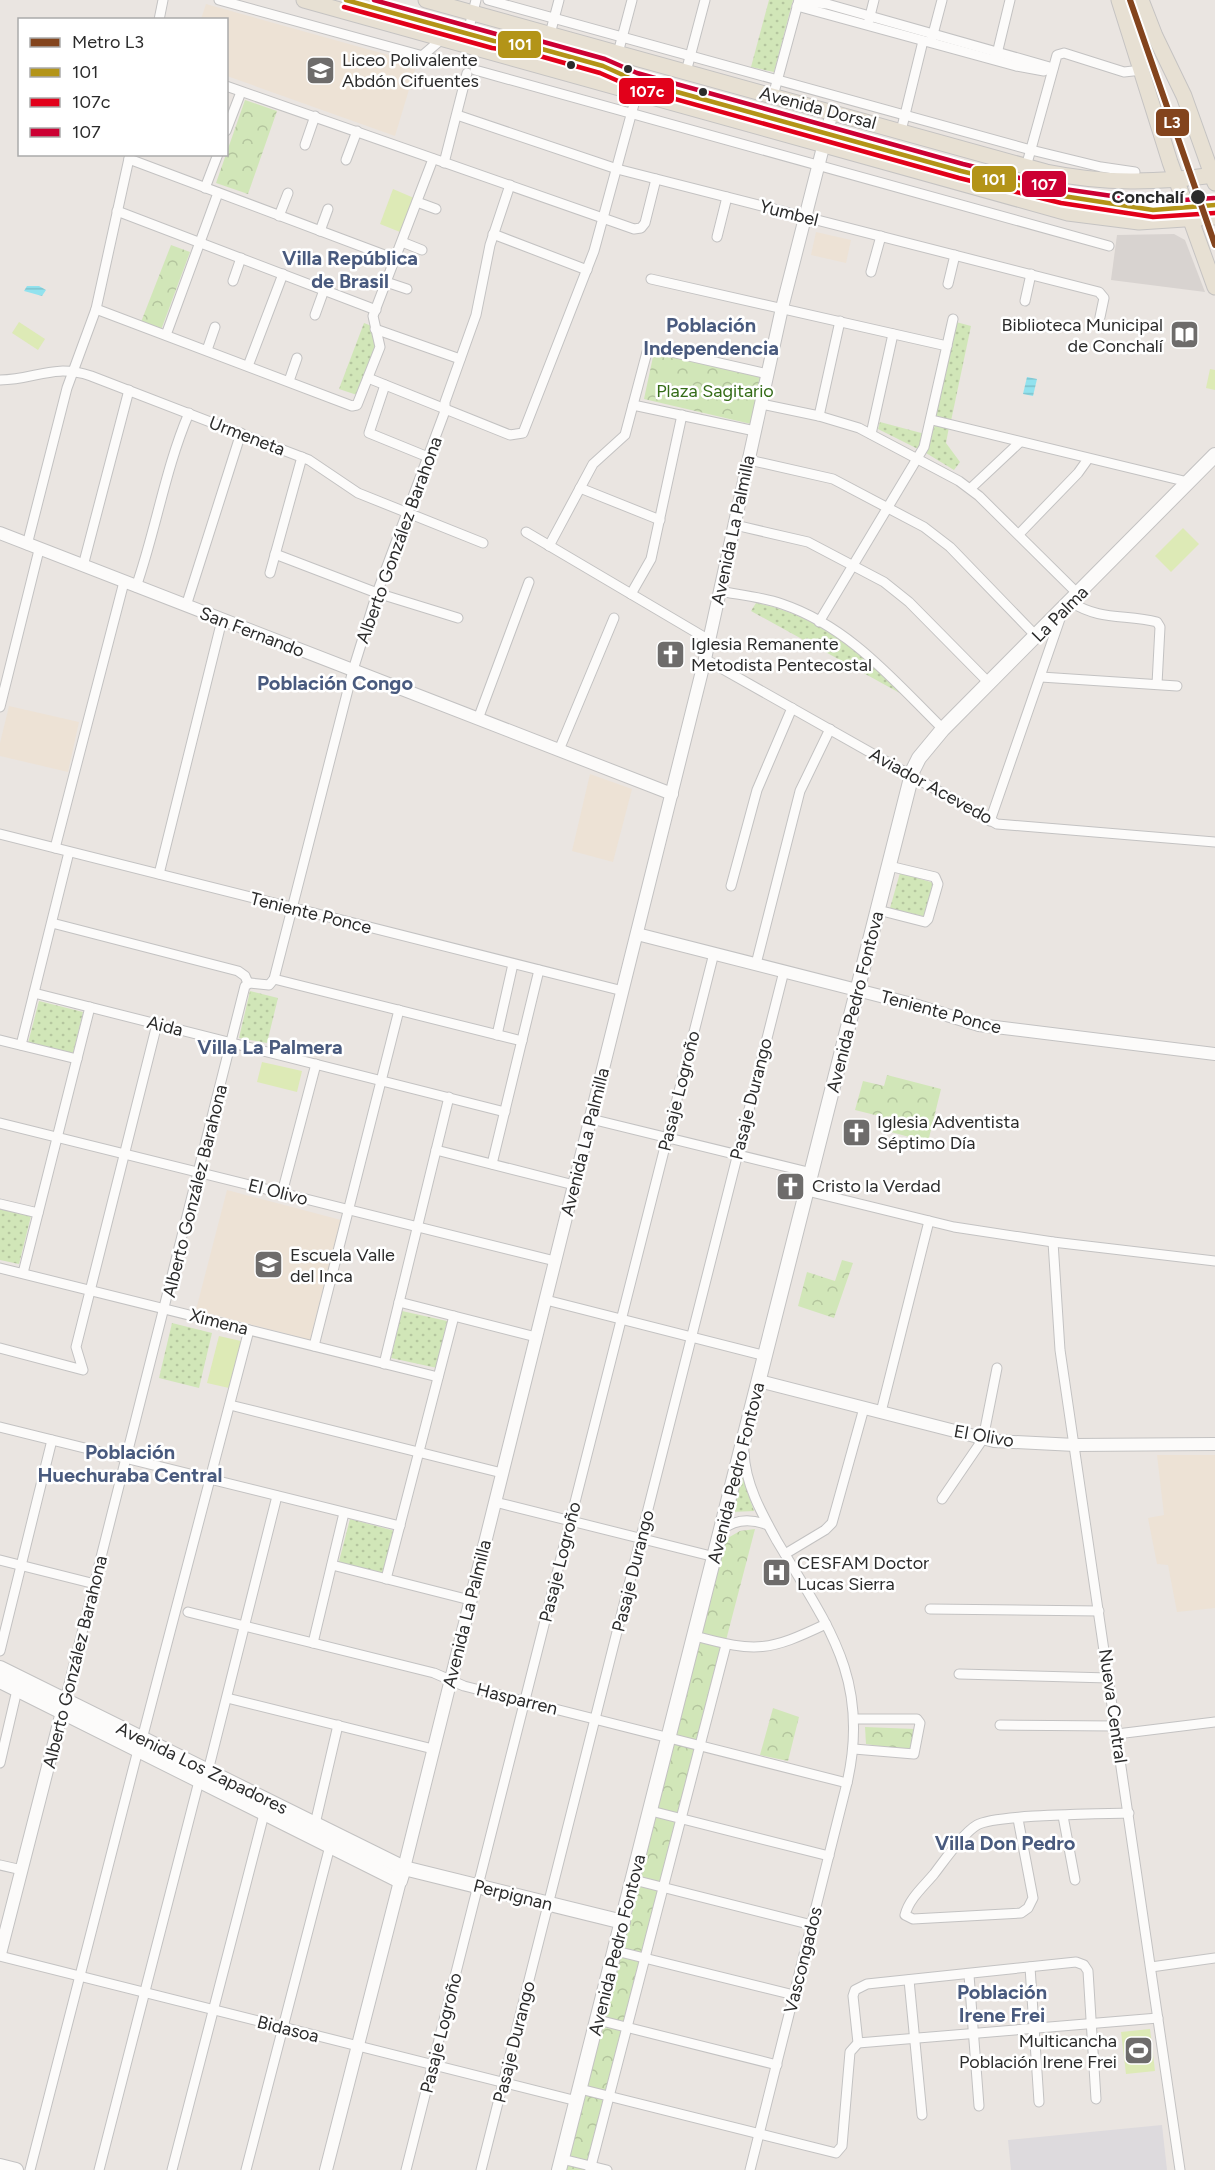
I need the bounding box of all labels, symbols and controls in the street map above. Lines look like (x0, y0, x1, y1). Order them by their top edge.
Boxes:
legend (18, 18, 228, 156)
line badge: 101 (497, 30, 542, 59)
text: Metro L3 (72, 31, 144, 53)
text: 101 (508, 35, 532, 54)
place label: Liceo Polivalente Abdón Cifuentes (342, 49, 479, 92)
school or university icon: Liceo Polivalente Abdón Cifuentes (305, 54, 337, 86)
unlabelled marker (565, 59, 577, 71)
text: 101 (72, 61, 98, 83)
unlabelled marker (622, 63, 634, 75)
line badge: 107c (618, 77, 675, 105)
text: 107c (630, 82, 665, 101)
street label: Avenida Dorsal (757, 82, 879, 134)
unlabelled marker (697, 86, 709, 98)
text: 107c (72, 91, 111, 113)
line badge: L3 (1155, 108, 1190, 137)
text: L3 (1163, 113, 1181, 132)
text: 107 (72, 121, 101, 143)
line badge: 101 (971, 165, 1017, 193)
text: 101 (982, 170, 1006, 189)
line badge: 107 (1021, 170, 1067, 198)
text: 107 (1031, 175, 1057, 194)
place label: Conchalí (1111, 186, 1185, 208)
marker: Conchalí (1189, 188, 1207, 206)
street label: Yumbel (757, 195, 821, 231)
district label: Villa República de Brasil (282, 246, 418, 293)
district label: Población Independencia (643, 313, 779, 360)
place label: Biblioteca Municipal de Conchalí (1002, 314, 1164, 357)
library icon: Biblioteca Municipal de Conchalí (1168, 319, 1200, 351)
park label: Plaza Sagitario (656, 380, 774, 402)
street label: Urmeneta (206, 411, 288, 461)
street label: Alberto González Barahona (351, 434, 447, 646)
street label: Avenida La Palmilla (706, 453, 760, 607)
street label: La Palma (1027, 581, 1093, 647)
street label: San Fernando (196, 602, 308, 662)
place label: Iglesia Remanente Metodista Pentecostal (691, 633, 872, 676)
church icon: Iglesia Remanente Metodista Pentecostal (654, 638, 686, 670)
district label: Población Congo (257, 671, 413, 695)
street label: Aviador Acevedo (866, 743, 996, 829)
street label: Teniente Ponce (248, 887, 374, 939)
street label: Avenida Pedro Fontova (822, 909, 888, 1095)
street label: Teniente Ponce (878, 985, 1004, 1039)
street label: Aida (145, 1011, 185, 1041)
street label: Pasaje Logroño (653, 1028, 705, 1154)
district label: Villa La Palmera (197, 1035, 343, 1059)
street label: Pasaje Durango (725, 1036, 777, 1162)
street label: Avenida La Palmilla (556, 1065, 614, 1219)
street label: Alberto González Barahona (158, 1082, 232, 1300)
place label: Iglesia Adventista Séptimo Día (877, 1111, 1019, 1154)
church icon: Iglesia Adventista Séptimo Día (840, 1116, 872, 1148)
church icon: Cristo la Verdad (775, 1170, 807, 1202)
street label: El Olivo (246, 1174, 310, 1210)
place label: Cristo la Verdad (812, 1175, 941, 1197)
place label: Escuela Valle del Inca (290, 1244, 395, 1287)
school or university icon: Escuela Valle del Inca (253, 1249, 285, 1281)
street label: Ximena (187, 1304, 251, 1340)
street label: Avenida Pedro Fontova (703, 1380, 769, 1566)
street label: El Olivo (952, 1420, 1016, 1452)
district label: Población Huechuraba Central (38, 1440, 222, 1487)
street label: Pasaje Logroño (534, 1499, 586, 1625)
street label: Pasaje Durango (607, 1508, 659, 1634)
street label: Avenida La Palmilla (438, 1537, 496, 1691)
place label: CESFAM Doctor Lucas Sierra (797, 1552, 929, 1595)
street label: Alberto González Barahona (38, 1553, 112, 1771)
hospital icon: CESFAM Doctor Lucas Sierra (760, 1557, 792, 1589)
street label: Nueva Central (1094, 1647, 1132, 1765)
street label: Hasparren (474, 1678, 560, 1720)
street label: Avenida Los Zapadores (113, 1717, 291, 1819)
district label: Villa Don Pedro (935, 1831, 1076, 1855)
street label: Avenida Pedro Fontova (584, 1852, 650, 2038)
street label: Perpignan (471, 1875, 555, 1915)
street label: Vascongados (779, 1905, 827, 2015)
street label: Pasaje Logroño (415, 1970, 467, 2096)
street label: Pasaje Durango (488, 1979, 540, 2105)
district label: Población Irene Frei (957, 1980, 1047, 2027)
street label: Bidasoa (255, 2011, 321, 2047)
place label: Multicancha Población Irene Frei (959, 2030, 1117, 2073)
sports icon: Multicancha Población Irene Frei (1122, 2035, 1154, 2067)

